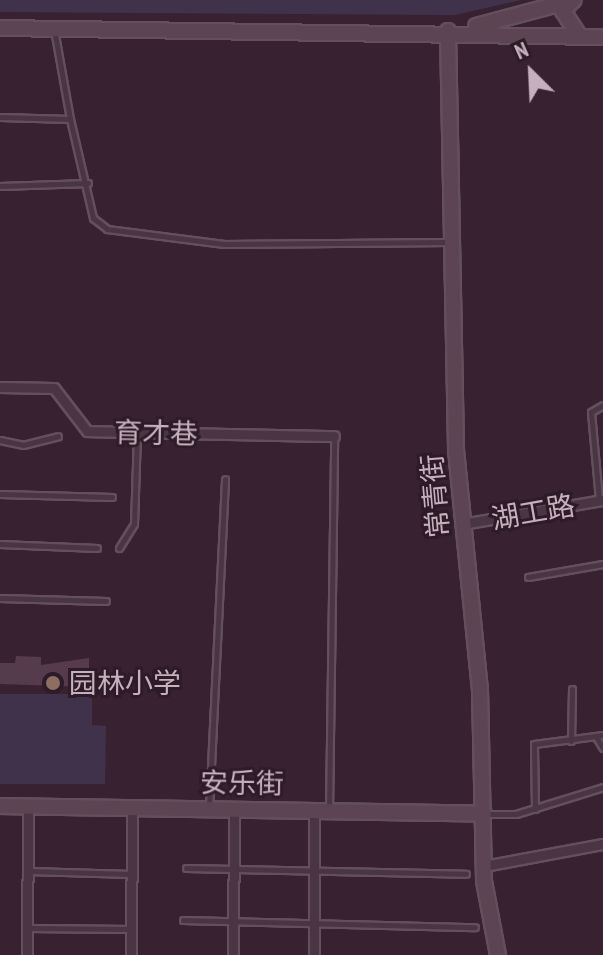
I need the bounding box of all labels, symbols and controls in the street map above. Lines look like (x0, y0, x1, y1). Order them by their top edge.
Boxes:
north arrow (491, 32, 571, 112)
text: N (510, 35, 532, 65)
street label: 育才巷 (114, 415, 198, 451)
street label: 常青街 (415, 453, 455, 539)
street label: 湖工路 (489, 488, 577, 536)
place label: 园林小学 (69, 666, 181, 700)
marker: 园林小学 (44, 674, 62, 692)
street label: 安乐街 (200, 765, 284, 801)

